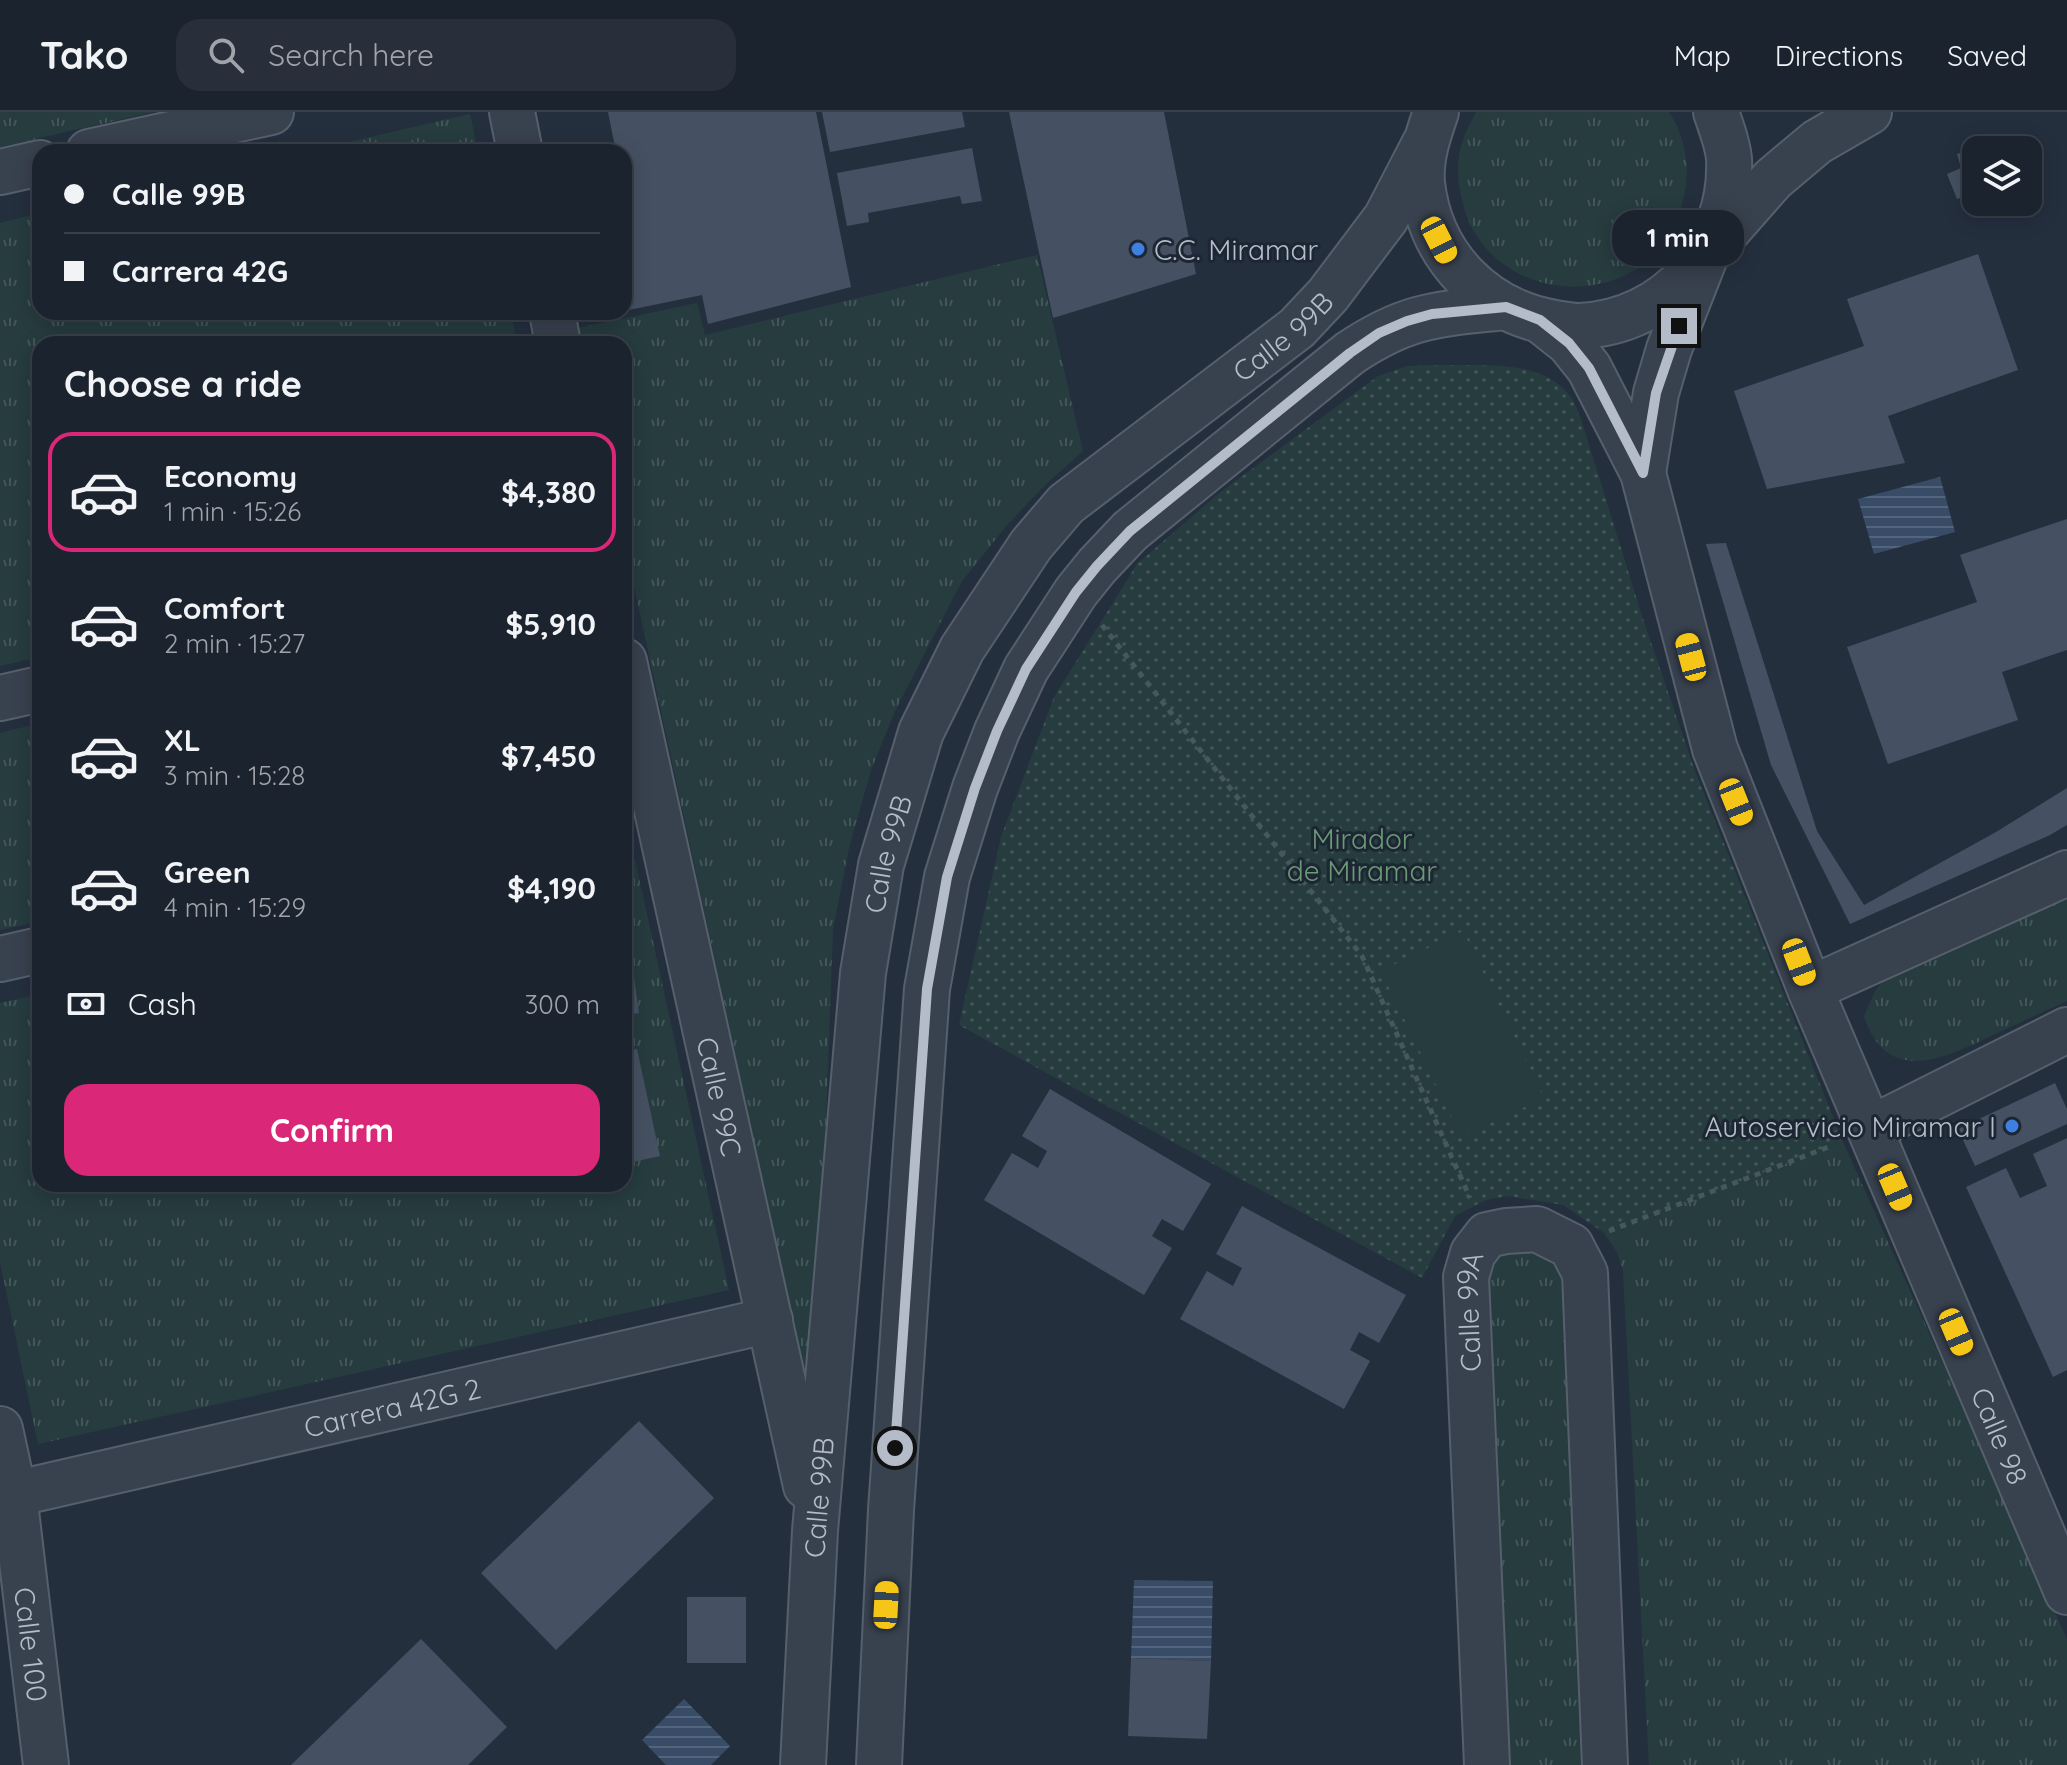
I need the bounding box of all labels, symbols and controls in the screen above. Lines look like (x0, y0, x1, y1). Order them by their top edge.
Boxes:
search box (176, 19, 736, 91)
text: Tako (40, 31, 128, 79)
icon: search (204, 33, 248, 77)
text: Search here (268, 36, 434, 74)
text: Map (1674, 38, 1731, 73)
text: Directions (1775, 38, 1903, 73)
text: Saved (1947, 38, 2027, 73)
map controls (1962, 136, 2042, 216)
button: layers (1962, 136, 2042, 216)
text: Calle 99B (112, 175, 245, 213)
callout: 1 min (1613, 210, 1745, 266)
car (1417, 213, 1461, 267)
text: 1 min (1647, 221, 1710, 254)
place label: C.C. Miramar (1154, 232, 1318, 267)
marker: C.C. Miramar (1129, 240, 1147, 258)
text: Carrera 42G (112, 252, 288, 290)
street label: Calle 99B (1225, 284, 1340, 389)
route end (1661, 308, 1697, 344)
text: Choose a ride (64, 361, 302, 406)
icon: car (68, 456, 140, 528)
text: Economy (164, 457, 297, 495)
text: $4,380 (501, 473, 596, 511)
text: 1 min · 15:26 (164, 495, 301, 528)
icon: car (68, 588, 140, 660)
text: Comfort (164, 589, 285, 627)
text: $5,910 (505, 605, 596, 643)
text: 2 min · 15:27 (164, 627, 305, 660)
car (1673, 631, 1709, 683)
icon: car (68, 720, 140, 792)
text: XL (164, 721, 201, 759)
text: $7,450 (501, 737, 596, 775)
text: 3 min · 15:28 (164, 759, 305, 792)
car (1716, 775, 1756, 829)
street label: Calle 99B (856, 790, 919, 916)
park label: Mirador de Miramar (1287, 821, 1437, 888)
icon: car (68, 852, 140, 924)
text: Green (164, 853, 251, 891)
text: $4,190 (507, 869, 596, 907)
text: 4 min · 15:29 (164, 891, 306, 924)
car (1779, 935, 1819, 989)
icon: cash (64, 982, 108, 1026)
text: Cash (128, 985, 197, 1023)
text: 300 m (525, 988, 600, 1021)
street label: Calle 99C (690, 1034, 750, 1159)
button: Confirm (64, 1084, 600, 1176)
place label: Autoservicio Miramar I (1704, 1109, 1996, 1144)
marker: Autoservicio Miramar I (2003, 1117, 2021, 1135)
car (1875, 1160, 1915, 1214)
street label: Calle 99A (1448, 1247, 1490, 1372)
car (1936, 1305, 1976, 1359)
street label: Carrera 42G 2 (300, 1370, 484, 1444)
street label: Calle 98 (1964, 1382, 2036, 1490)
route start (877, 1430, 913, 1466)
street label: Calle 99B (796, 1436, 841, 1559)
car (873, 1580, 899, 1630)
street label: Calle 100 (8, 1585, 56, 1704)

